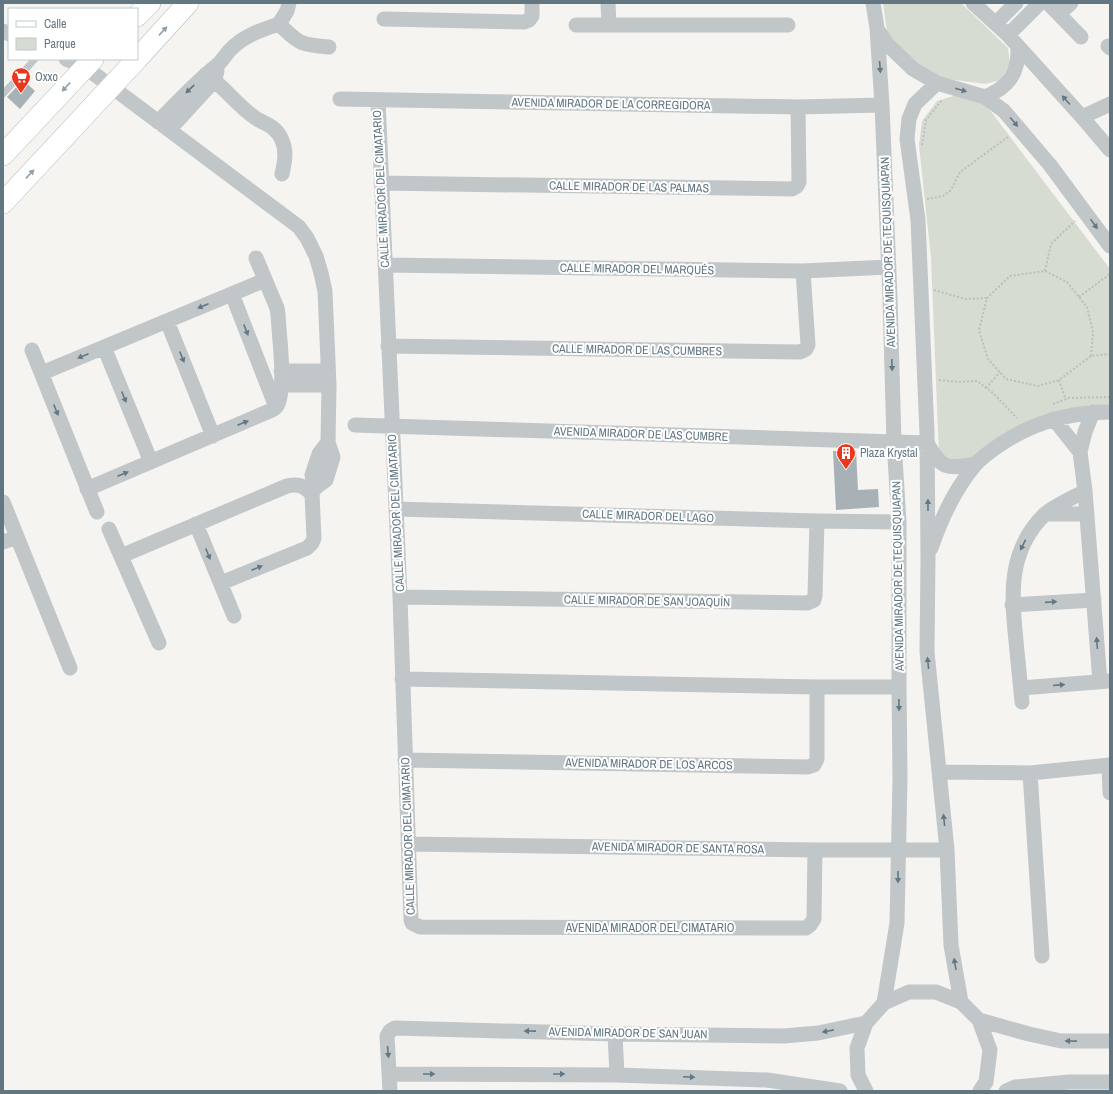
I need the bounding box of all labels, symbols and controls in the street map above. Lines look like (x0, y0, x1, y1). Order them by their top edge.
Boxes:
legend (8, 8, 138, 60)
text: Calle (44, 16, 66, 32)
one-way arrow (158, 26, 167, 36)
text: Parque (44, 36, 76, 52)
one-way arrow (876, 61, 883, 73)
supermarket icon: Oxxo (10, 66, 32, 94)
place label: Oxxo (35, 69, 58, 85)
one-way arrow (61, 82, 71, 92)
one-way arrow (185, 84, 195, 94)
one-way arrow (955, 87, 967, 93)
street label: AVENIDA MIRADOR DE LA CORREGIDORA (510, 94, 711, 114)
one-way arrow (1062, 95, 1071, 105)
street label: CALLE MIRADOR DEL CIMATARIO (369, 109, 393, 268)
one-way arrow (1009, 117, 1018, 128)
street label: AVENIDA MIRADOR DE TEQUISQUIAPAN (877, 157, 899, 348)
one-way arrow (25, 169, 34, 179)
street label: CALLE MIRADOR DE LAS PALMAS (549, 178, 710, 196)
one-way arrow (1090, 219, 1098, 230)
street label: CALLE MIRADOR DEL MARQUÉS (560, 260, 715, 278)
one-way arrow (197, 303, 209, 309)
one-way arrow (243, 325, 249, 337)
street label: CALLE MIRADOR DE LAS CUMBRES (552, 341, 723, 359)
one-way arrow (179, 351, 185, 362)
one-way arrow (78, 353, 89, 359)
one-way arrow (889, 359, 896, 371)
one-way arrow (121, 391, 127, 403)
one-way arrow (53, 404, 59, 415)
one-way arrow (237, 420, 249, 426)
street label: AVENIDA MIRADOR DE LAS CUMBRE (553, 423, 728, 445)
street label: CALLE MIRADOR DEL CIMATARIO (384, 433, 408, 592)
building icon: Plaza Krystal (835, 442, 857, 470)
place label: Plaza Krystal (860, 445, 917, 461)
one-way arrow (118, 470, 130, 476)
street label: AVENIDA MIRADOR DE TEQUISQUIAPAN (888, 481, 908, 672)
one-way arrow (925, 498, 931, 511)
street label: CALLE MIRADOR DEL LAGO (582, 506, 715, 526)
one-way arrow (1020, 539, 1026, 551)
one-way arrow (206, 548, 212, 560)
one-way arrow (251, 565, 263, 571)
street label: CALLE MIRADOR DE SAN JOAQUÍN (564, 592, 730, 610)
one-way arrow (1045, 599, 1057, 606)
one-way arrow (1094, 637, 1101, 649)
one-way arrow (925, 657, 931, 669)
one-way arrow (1053, 681, 1065, 688)
one-way arrow (896, 699, 902, 712)
street label: AVENIDA MIRADOR DE LOS ARCOS (564, 755, 733, 773)
street label: CALLE MIRADOR DEL CIMATARIO (397, 757, 419, 915)
one-way arrow (941, 814, 947, 826)
street label: AVENIDA MIRADOR DE SANTA ROSA (591, 838, 765, 858)
one-way arrow (895, 871, 901, 884)
street label: AVENIDA MIRADOR DEL CIMATARIO (565, 920, 735, 936)
one-way arrow (951, 958, 957, 970)
street label: AVENIDA MIRADOR DE SAN JUAN (547, 1024, 708, 1042)
one-way arrow (524, 1028, 536, 1035)
one-way arrow (822, 1028, 834, 1034)
one-way arrow (1064, 1038, 1077, 1044)
one-way arrow (385, 1046, 392, 1058)
one-way arrow (423, 1071, 436, 1077)
one-way arrow (553, 1071, 566, 1077)
one-way arrow (683, 1074, 695, 1081)

